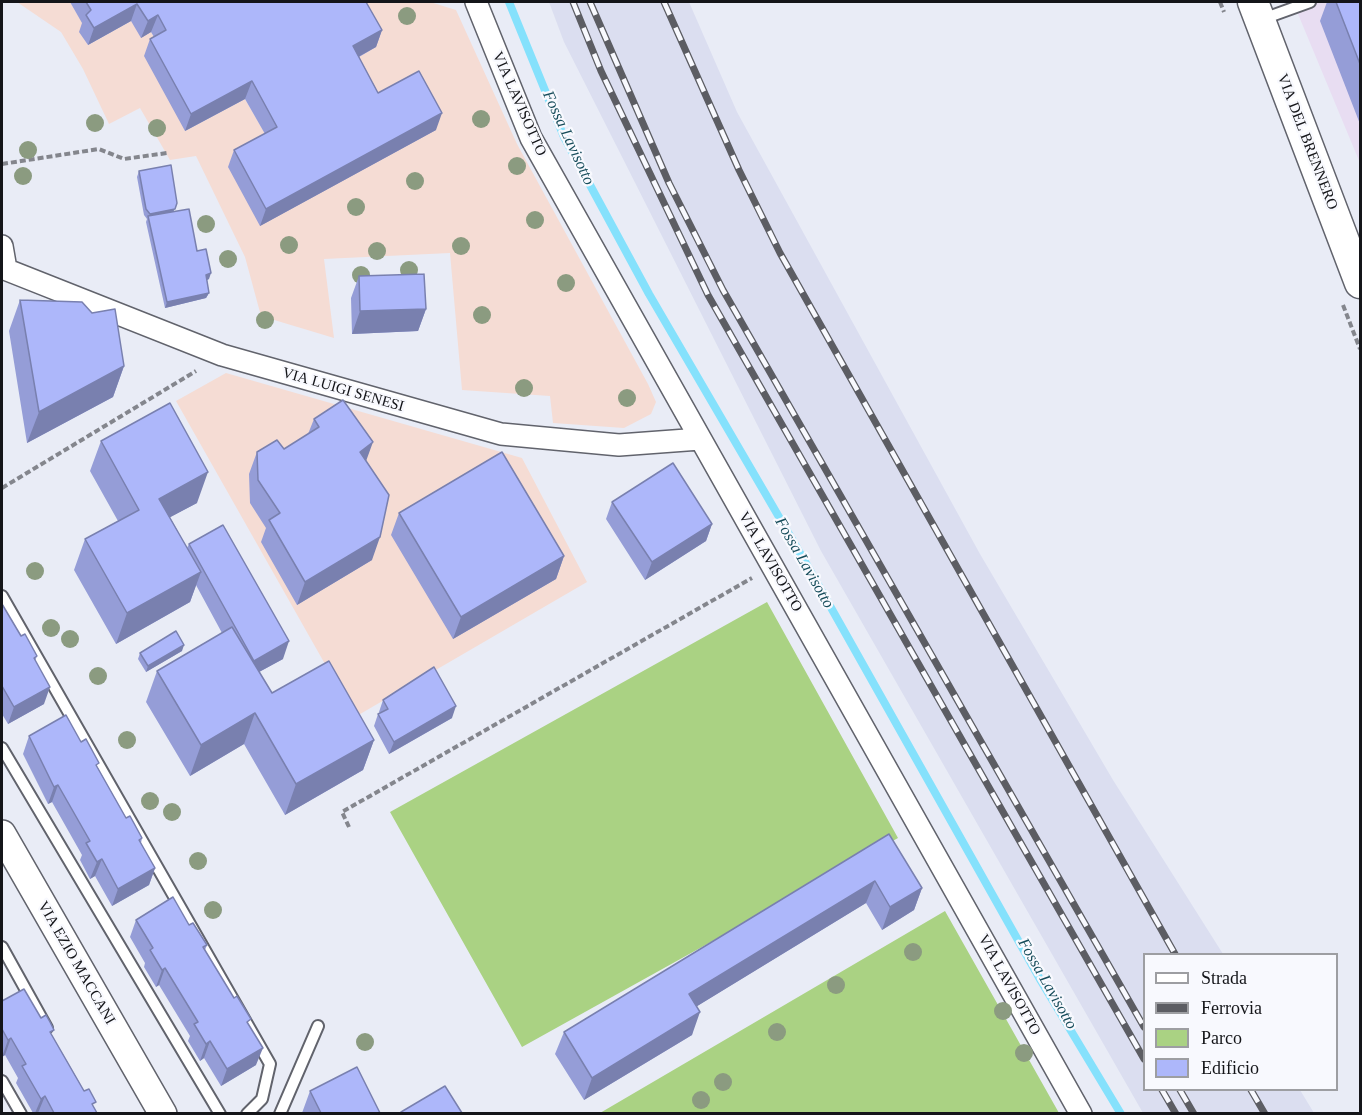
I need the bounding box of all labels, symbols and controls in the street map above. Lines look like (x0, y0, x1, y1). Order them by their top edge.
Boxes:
street label: VIA LAVISOTTO (488, 49, 550, 159)
street label: VIA DEL BRENNERO (1273, 71, 1341, 213)
water label: Fossa Lavisotto (538, 88, 598, 188)
street label: VIA LUIGI SENESI (280, 364, 406, 416)
street label: VIA LAVISOTTO (734, 509, 806, 615)
water label: Fossa Lavisotto (770, 514, 838, 612)
street label: VIA EZIO MACCANI (33, 898, 119, 1028)
street label: VIA LAVISOTTO (974, 932, 1044, 1038)
water label: Fossa Lavisotto (1013, 935, 1081, 1033)
legend (1143, 953, 1338, 1091)
text: Strada (1201, 968, 1247, 988)
text: Ferrovia (1201, 998, 1262, 1018)
text: Parco (1201, 1028, 1242, 1048)
text: Edificio (1201, 1058, 1259, 1078)

